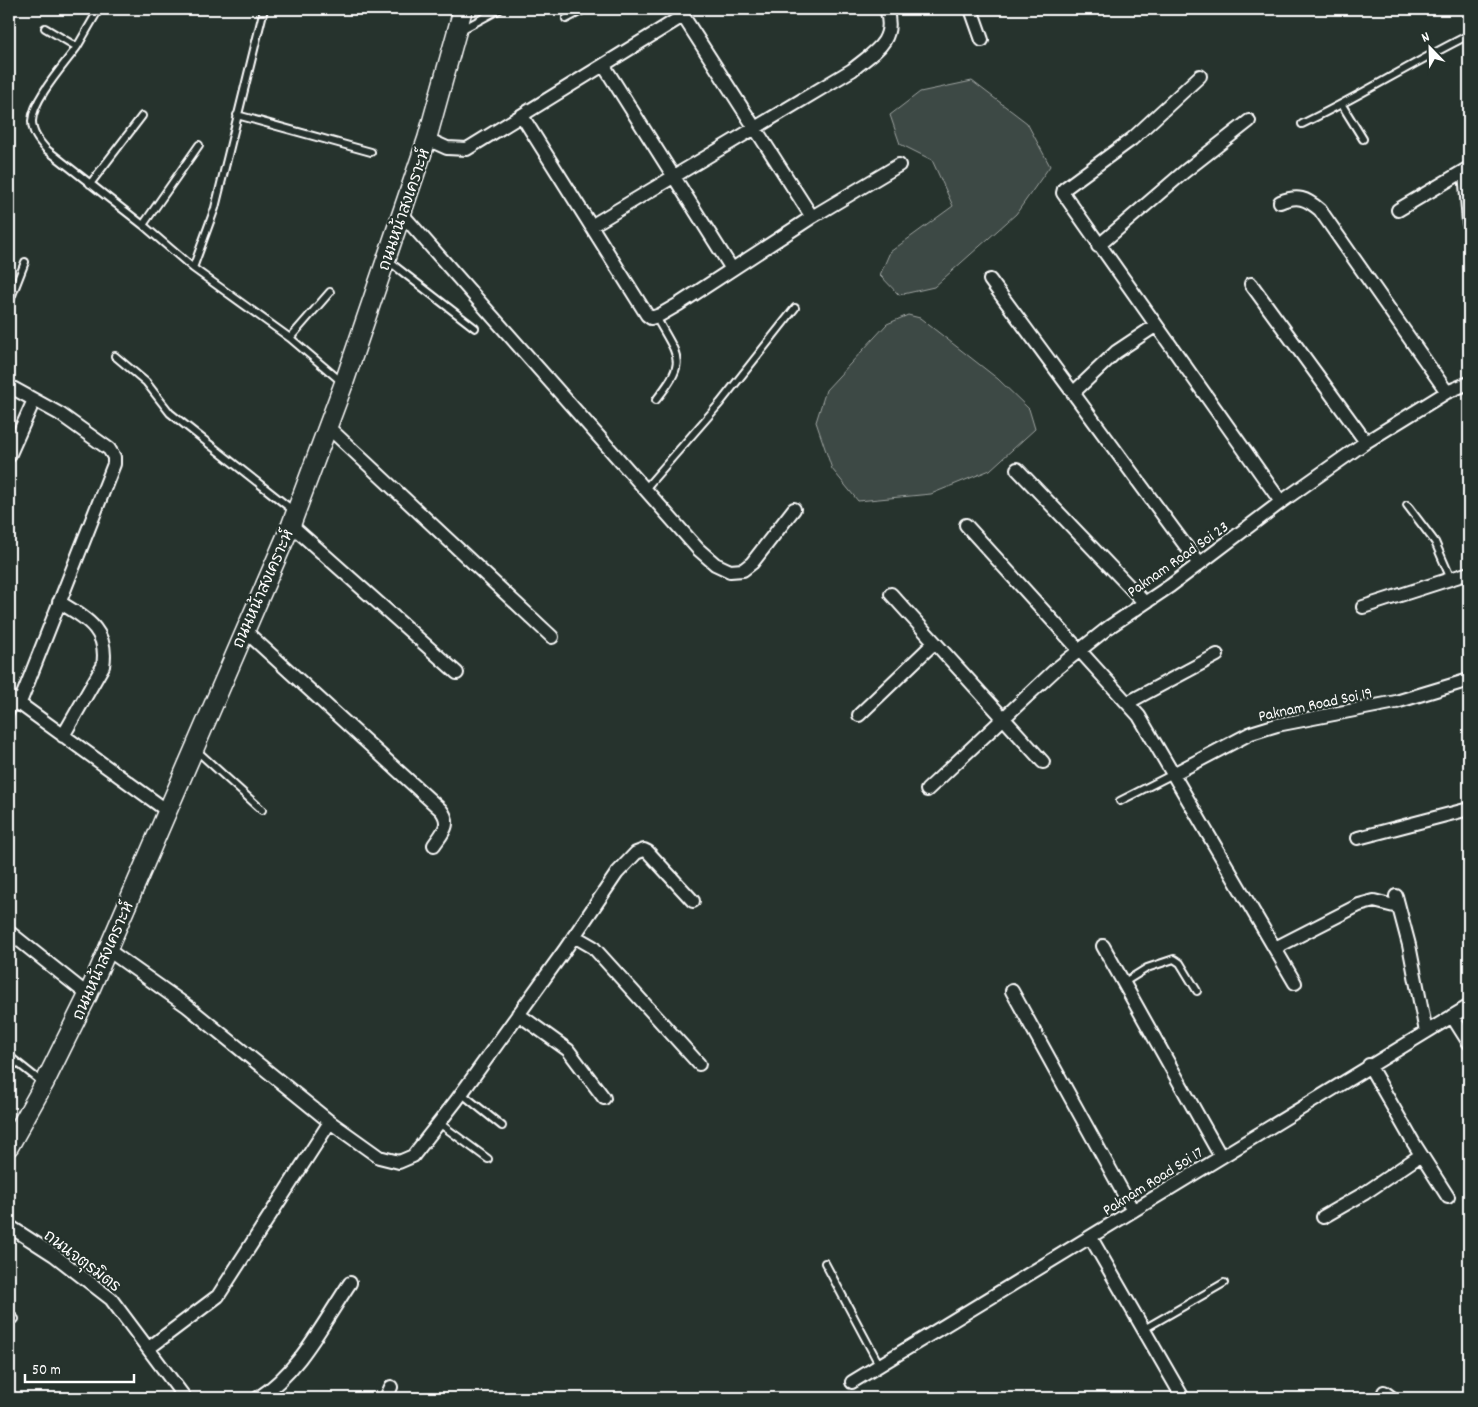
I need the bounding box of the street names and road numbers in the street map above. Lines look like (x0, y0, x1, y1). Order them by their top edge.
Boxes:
street label: ถนนหน้าสงเคราะห์ (372, 145, 437, 274)
street label: Paknam Road Soi 23 (1123, 516, 1234, 604)
street label: ถนนหน้าสงเคราะห์ (226, 525, 301, 652)
street label: Paknam Road Soi 19 (1256, 682, 1375, 729)
street label: ถนนหน้าสงเคราะห์ (66, 897, 141, 1024)
street label: Paknam Road Soi 17 (1099, 1142, 1208, 1222)
street label: ถนนจตุรมิตร (38, 1225, 125, 1299)

